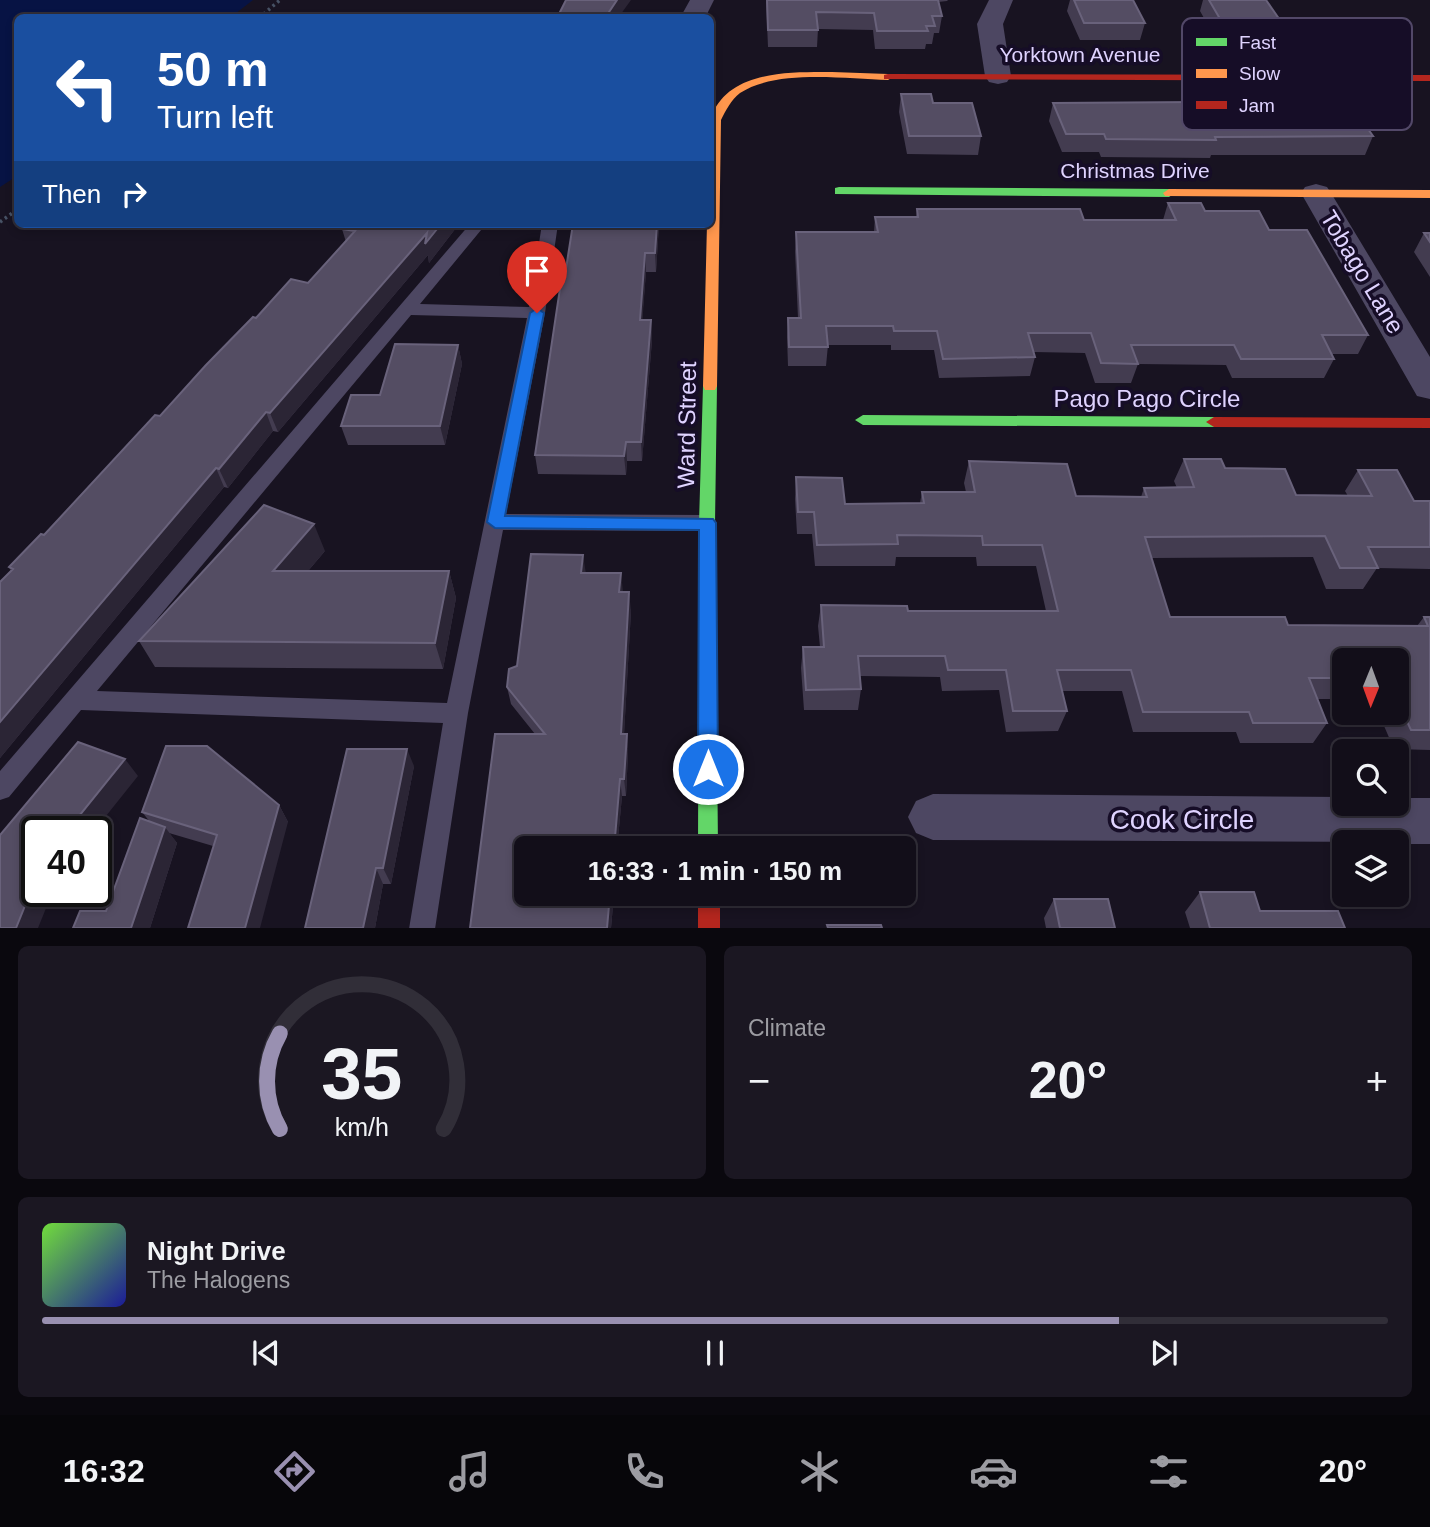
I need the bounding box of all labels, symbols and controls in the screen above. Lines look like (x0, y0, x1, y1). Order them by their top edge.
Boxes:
legend (1182, 18, 1412, 130)
text: Fast (1239, 32, 1277, 53)
icon: left (42, 42, 133, 133)
text: 50 m (157, 42, 269, 96)
street label: Yorktown Avenue (999, 43, 1161, 66)
text: Slow (1239, 63, 1280, 84)
text: Jam (1239, 95, 1275, 116)
text: Turn left (157, 99, 273, 135)
street label: Christmas Drive (1060, 159, 1210, 182)
icon: right (115, 175, 153, 213)
text: Then (42, 179, 101, 209)
street label: Tobago Lane (1315, 205, 1410, 338)
pin (507, 241, 567, 313)
icon: arrive (518, 252, 556, 290)
street label: Ward Street (672, 361, 701, 489)
street label: Pago Pago Circle (1054, 385, 1240, 412)
north arrow (1332, 648, 1409, 724)
map controls (1332, 648, 1409, 907)
position arrow (671, 732, 745, 806)
button: search (1332, 739, 1409, 816)
street label: Cook Circle (1110, 804, 1254, 835)
speed limit sign: 40 (21, 816, 112, 907)
button: layers (1332, 830, 1409, 907)
text: 16:33 · 1 min · 150 m (588, 856, 842, 886)
text: Climate (748, 1015, 826, 1041)
text: 35 (322, 1033, 402, 1114)
text: 20° (1029, 1051, 1107, 1109)
text: − (748, 1060, 770, 1102)
text: + (1366, 1060, 1388, 1102)
text: km/h (335, 1112, 389, 1140)
text: Night Drive (147, 1236, 286, 1266)
text: The Halogens (147, 1267, 290, 1293)
icon: previous (247, 1334, 285, 1372)
icon: pause (696, 1334, 734, 1372)
icon: next (1145, 1334, 1183, 1372)
icon: directions (270, 1447, 319, 1496)
icon: music (445, 1447, 494, 1496)
icon: phone (620, 1447, 669, 1496)
icon: climate (795, 1447, 844, 1496)
icon: car (969, 1447, 1018, 1496)
icon: filters (1144, 1447, 1193, 1496)
text: 16:32 (63, 1453, 145, 1489)
text: 20° (1319, 1453, 1367, 1489)

